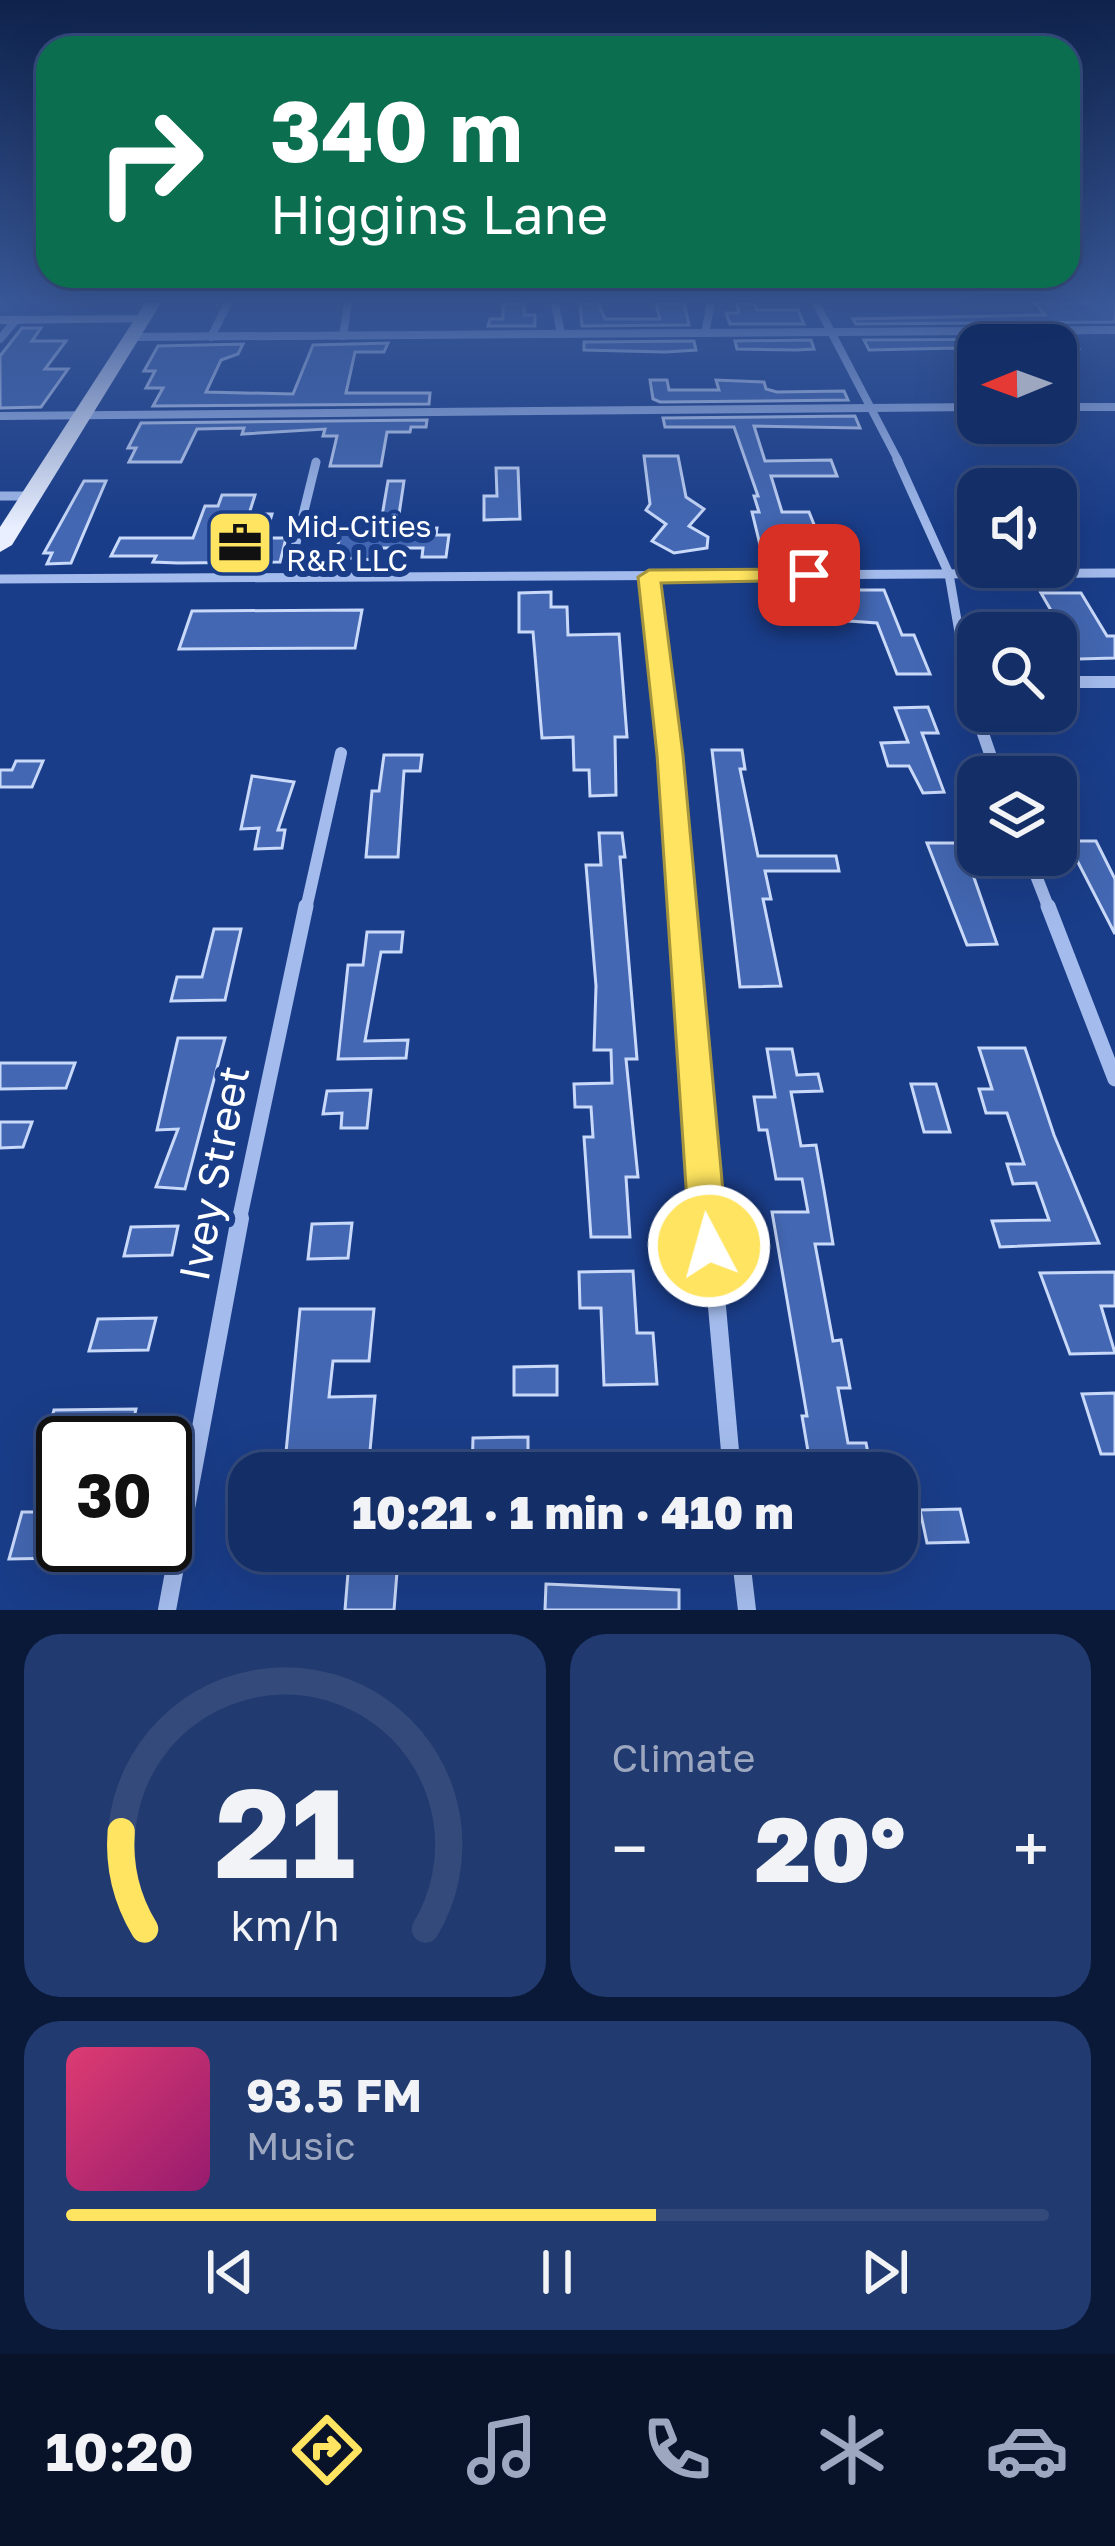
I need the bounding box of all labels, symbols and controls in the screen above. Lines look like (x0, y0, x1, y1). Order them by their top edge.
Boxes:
text: 340 m (270, 80, 523, 180)
icon: right (72, 84, 228, 240)
text: Higgins Lane (270, 181, 608, 246)
north arrow (957, 324, 1077, 444)
map controls (957, 324, 1077, 876)
button: sound (957, 468, 1077, 588)
office icon: Mid-Cities R&R LLC (205, 508, 275, 578)
place label: Mid-Cities R&R LLC (286, 508, 431, 578)
pin (758, 524, 860, 626)
icon: arrive (776, 542, 842, 608)
button: search (957, 612, 1077, 732)
button: layers (957, 756, 1077, 876)
street label: Ivey Street (168, 1061, 258, 1285)
position arrow (646, 1183, 772, 1309)
speed limit sign: 30 (36, 1416, 192, 1572)
text: 10:21 · 1 min · 410 m (352, 1485, 794, 1539)
text: Climate (612, 1734, 755, 1781)
text: 21 (215, 1756, 355, 1905)
text: 20° (755, 1794, 905, 1902)
text: − (612, 1808, 648, 1888)
text: + (1013, 1808, 1049, 1888)
text: km/h (230, 1898, 339, 1949)
text: 93.5 FM (246, 2068, 422, 2122)
text: Music (246, 2122, 356, 2169)
icon: previous (197, 2239, 263, 2305)
icon: pause (524, 2239, 590, 2305)
icon: next (852, 2239, 918, 2305)
icon: directions (285, 2408, 369, 2492)
icon: music (460, 2408, 544, 2492)
icon: phone (635, 2408, 719, 2492)
icon: climate (810, 2408, 894, 2492)
icon: car (985, 2408, 1069, 2492)
text: 10:20 (46, 2418, 194, 2483)

